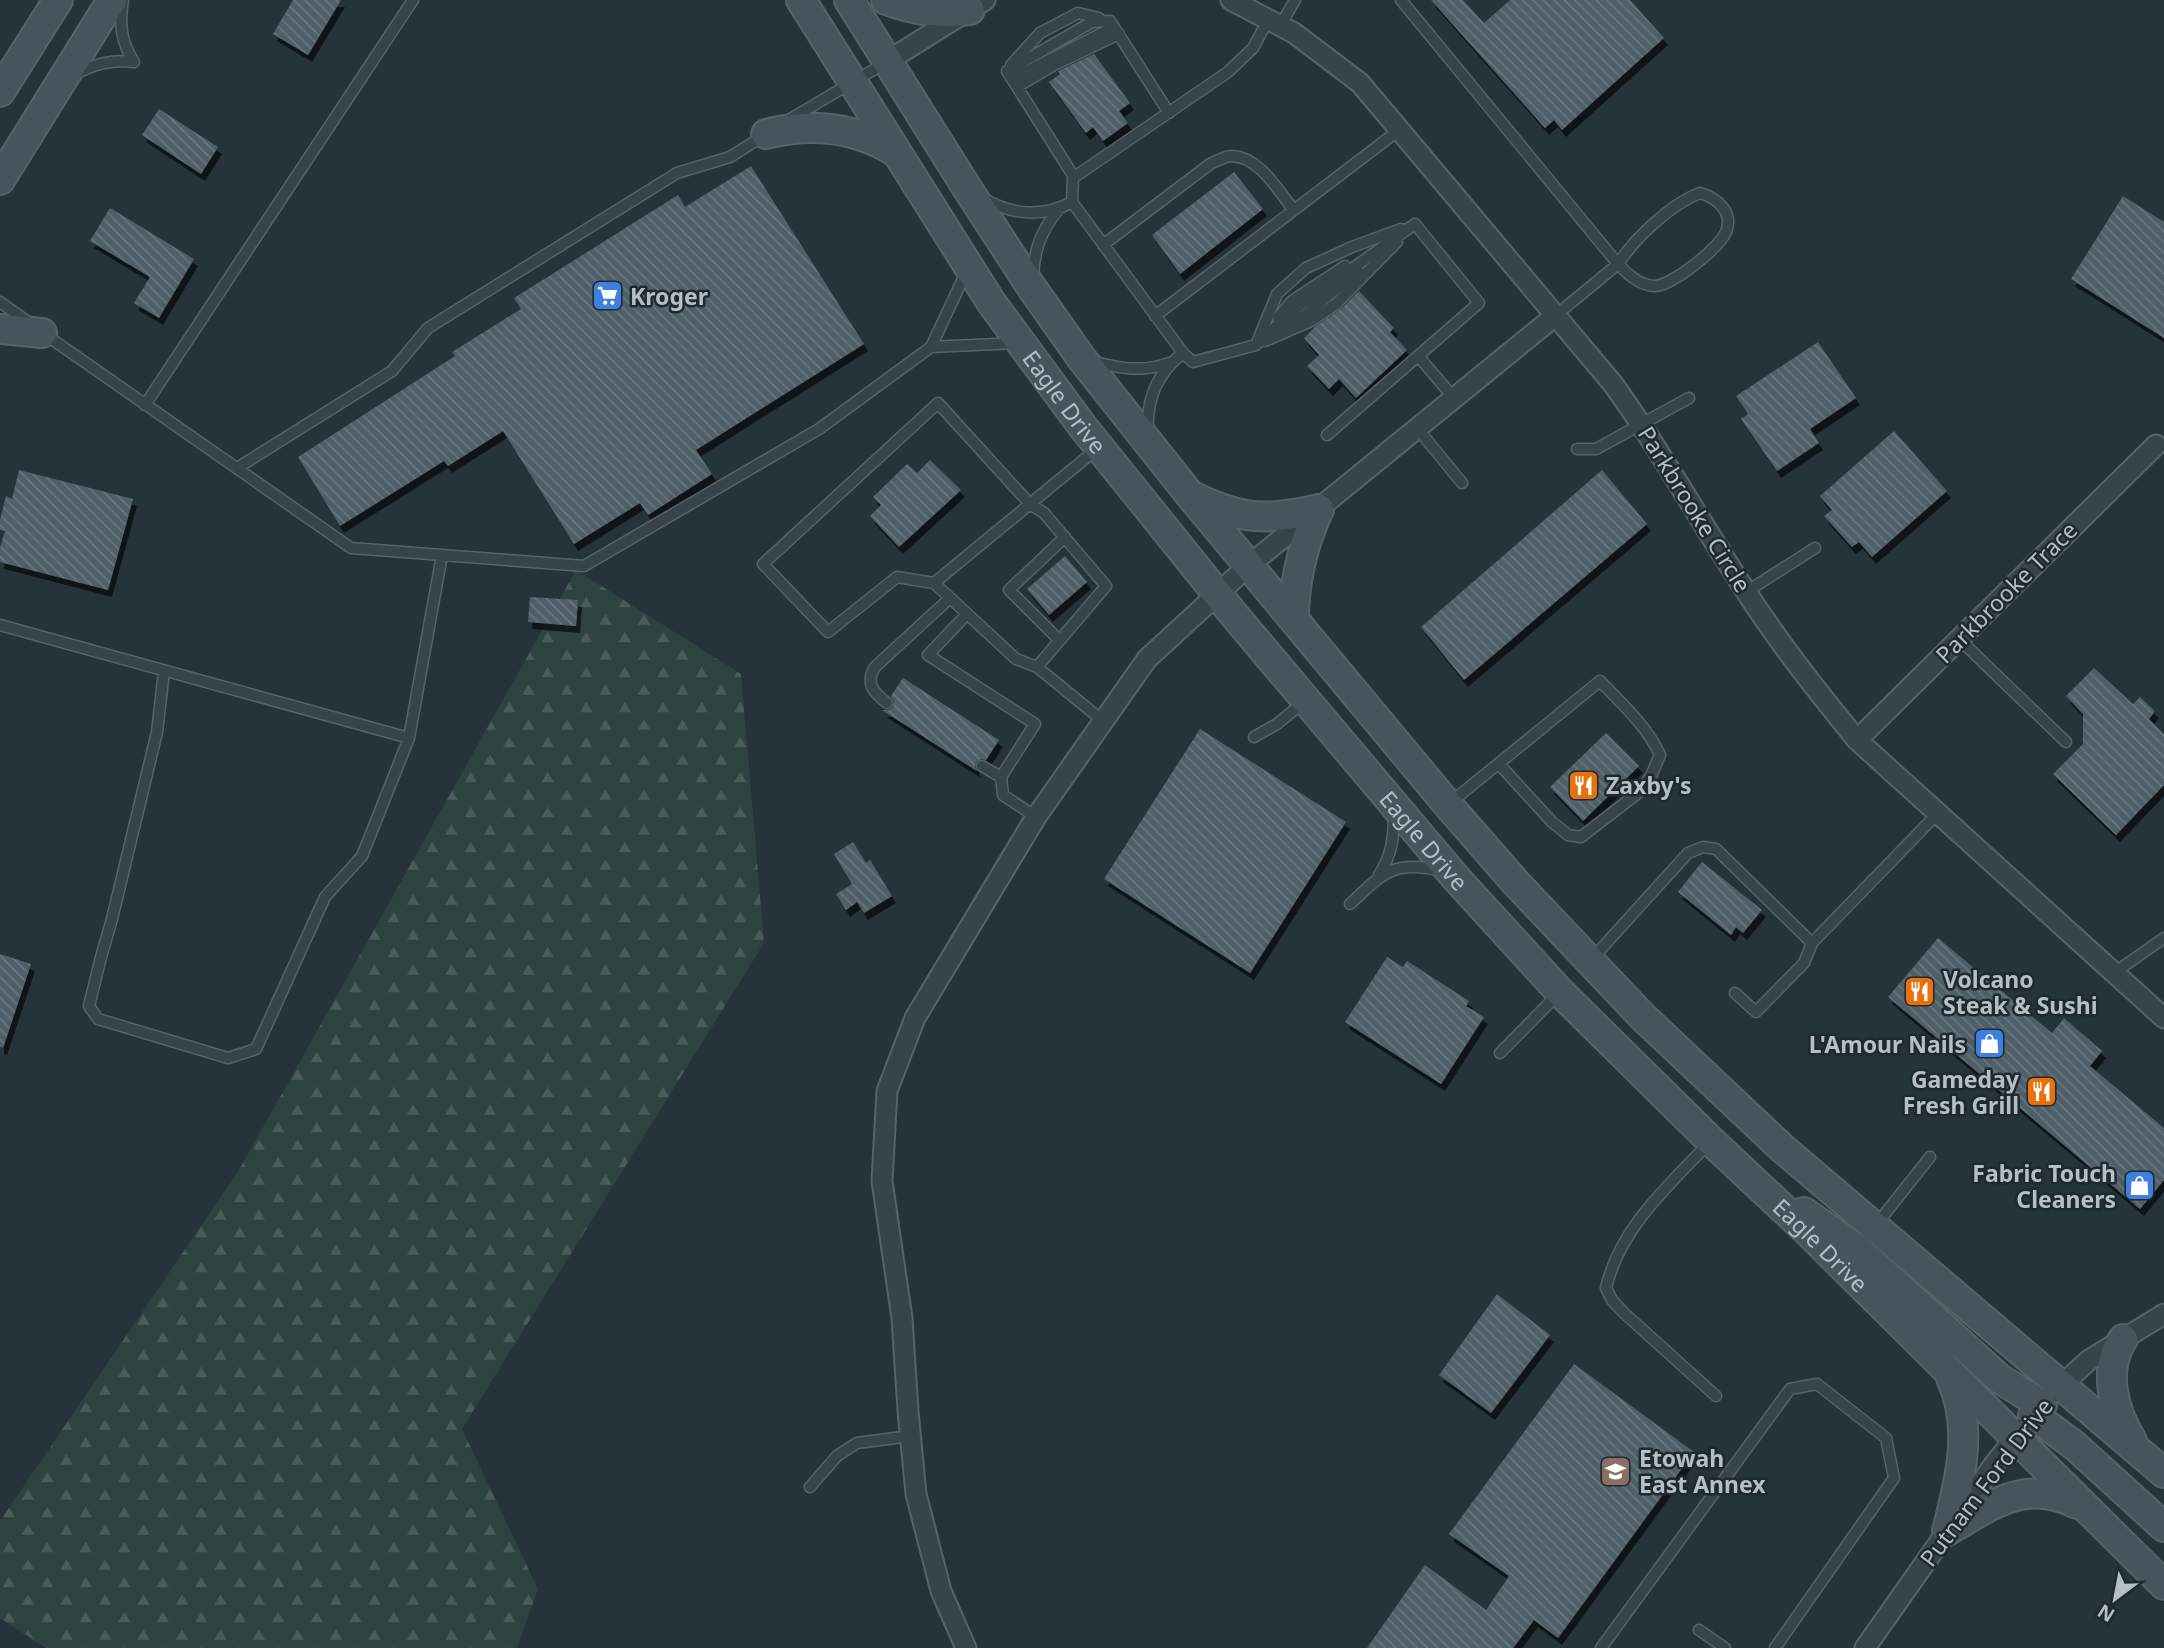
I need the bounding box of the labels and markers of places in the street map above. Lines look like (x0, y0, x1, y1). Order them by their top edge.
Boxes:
supermarket icon: Kroger (590, 279, 624, 313)
place label: Kroger (630, 280, 708, 312)
restaurant icon: Zaxby's (1566, 768, 1600, 802)
place label: Zaxby's (1606, 769, 1692, 801)
place label: Volcano Steak & Sushi (1943, 963, 2098, 1021)
restaurant icon: Volcano Steak & Sushi (1903, 975, 1937, 1009)
shop icon: L'Amour Nails (1972, 1027, 2006, 1061)
place label: L'Amour Nails (1809, 1028, 1966, 1060)
place label: Gameday Fresh Grill (1903, 1063, 2020, 1121)
restaurant icon: Gameday Fresh Grill (2025, 1075, 2059, 1109)
place label: Fabric Touch Cleaners (1972, 1157, 2116, 1215)
shop icon: Fabric Touch Cleaners (2122, 1169, 2156, 1203)
place label: Etowah East Annex (1639, 1442, 1766, 1500)
school or university icon: Etowah East Annex (1599, 1454, 1633, 1488)

